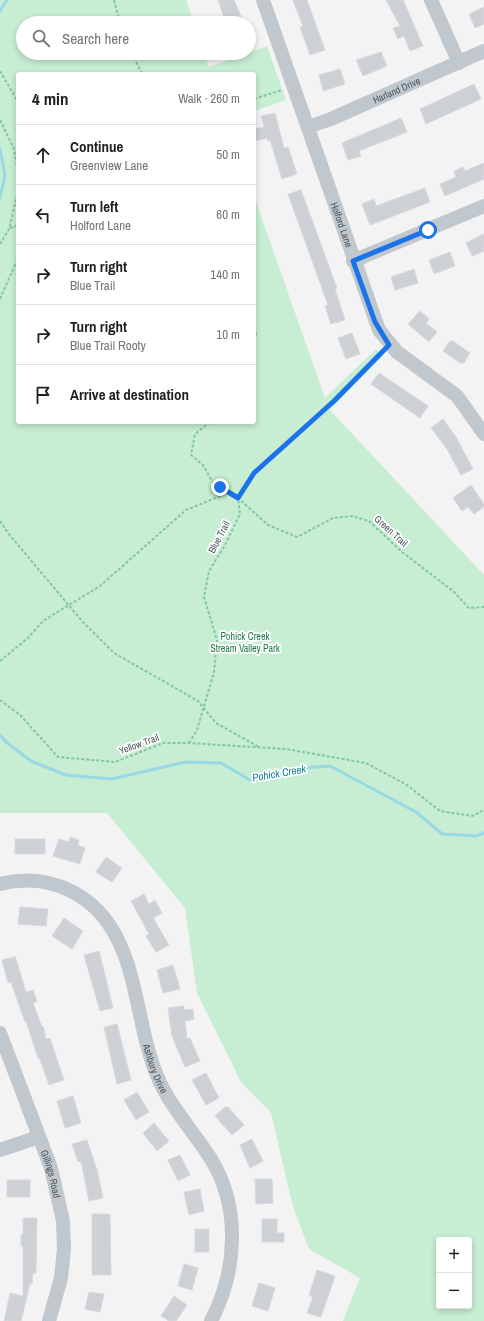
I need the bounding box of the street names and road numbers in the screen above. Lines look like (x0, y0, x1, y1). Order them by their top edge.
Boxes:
street label: Harland Drive (371, 74, 423, 106)
street label: Holford Lane (328, 200, 356, 249)
street label: Green Trail (371, 512, 411, 550)
street label: Blue Trail (205, 518, 233, 555)
street label: Yellow Trail (117, 731, 161, 757)
street label: Ashbury Drive (140, 1041, 171, 1096)
street label: Gillings Road (38, 1148, 64, 1199)

